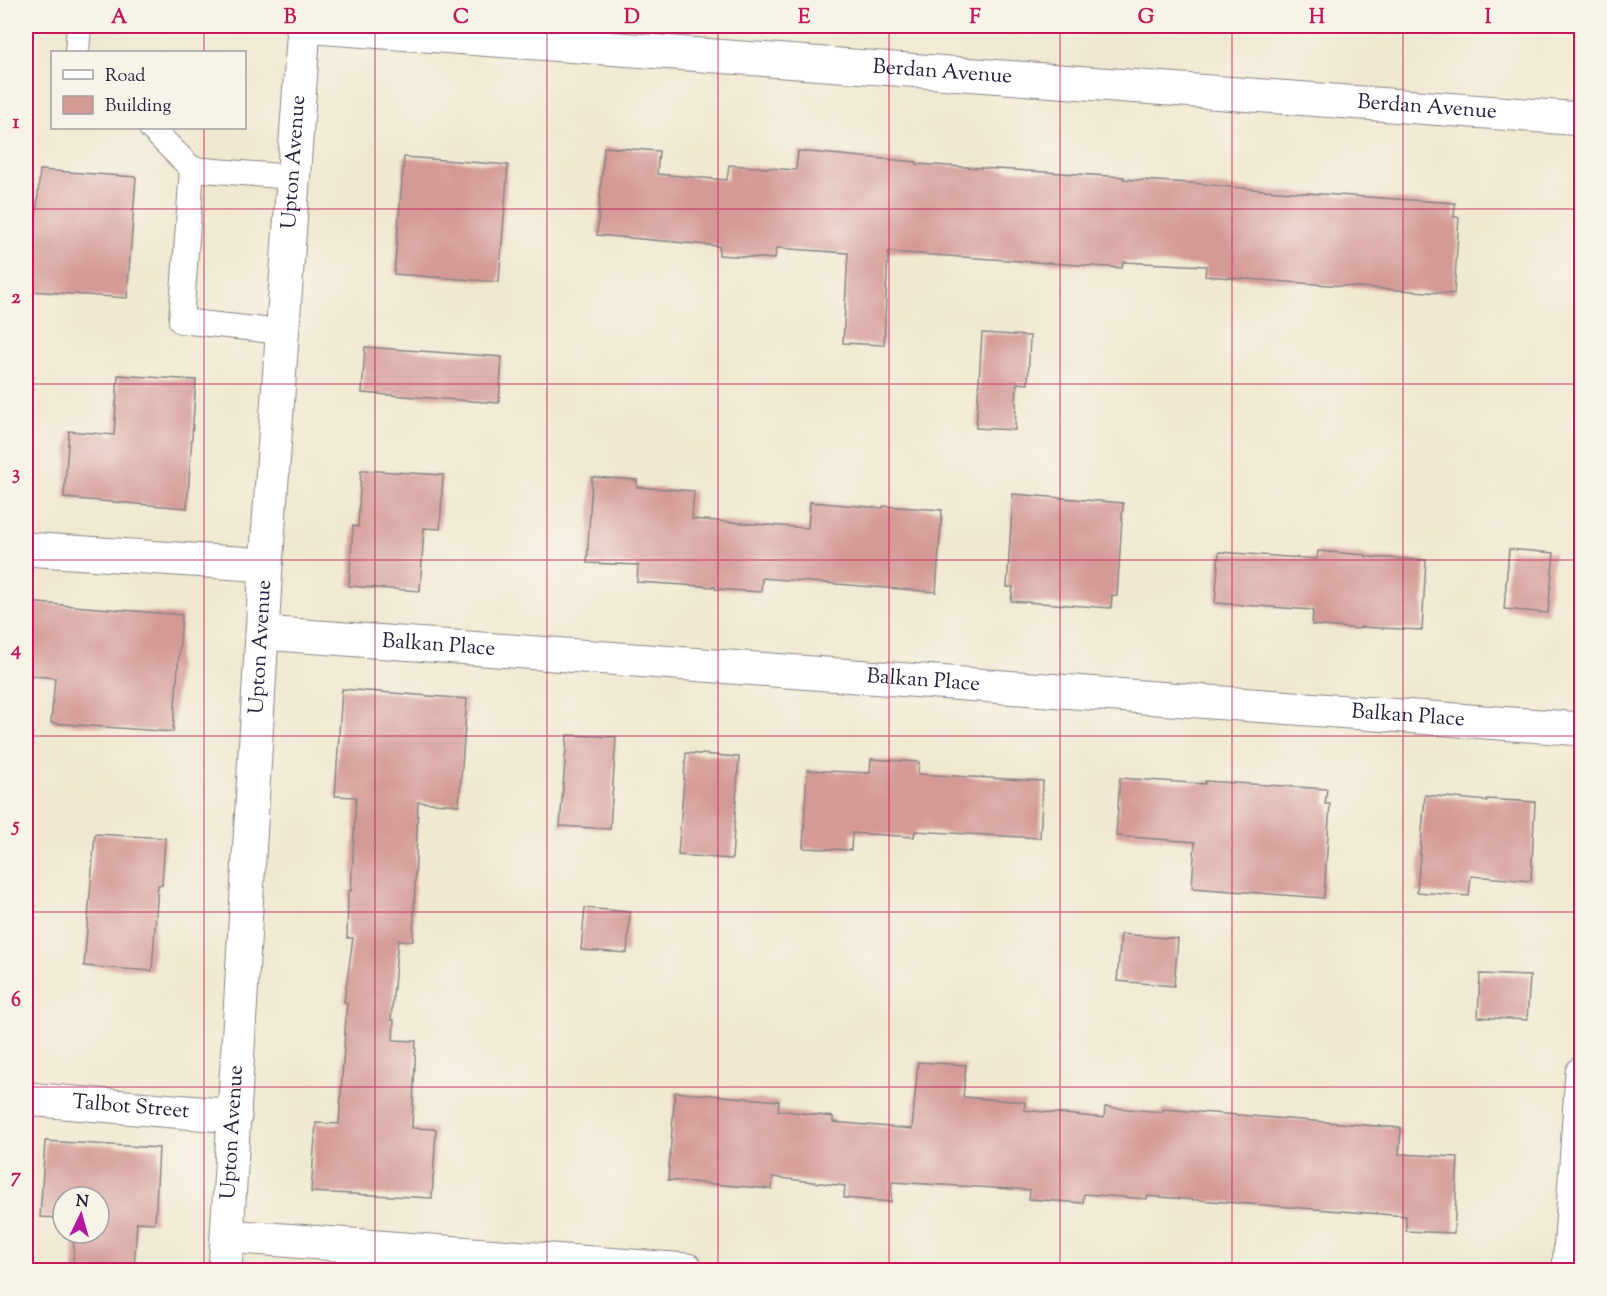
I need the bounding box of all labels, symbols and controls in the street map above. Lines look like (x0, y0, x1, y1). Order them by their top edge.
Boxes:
text: A (111, 4, 128, 33)
text: B (284, 4, 297, 33)
text: C (453, 4, 469, 33)
text: D (624, 4, 640, 33)
text: E (798, 4, 811, 33)
text: F (969, 4, 981, 33)
text: G (1138, 4, 1155, 33)
text: H (1309, 4, 1325, 33)
text: I (1485, 4, 1492, 33)
legend (51, 51, 246, 129)
street label: Berdan Avenue (872, 53, 1013, 93)
text: Road (105, 64, 145, 90)
street label: Berdan Avenue (1356, 88, 1498, 128)
text: Building (105, 94, 171, 120)
street label: Upton Avenue (275, 94, 314, 230)
text: 1 (13, 109, 20, 138)
text: 2 (11, 284, 21, 313)
text: 3 (12, 460, 20, 489)
street label: Upton Avenue (242, 579, 280, 715)
street label: Balkan Place (381, 627, 496, 665)
text: 4 (10, 636, 21, 665)
street label: Balkan Place (866, 662, 981, 700)
street label: Balkan Place (1350, 697, 1466, 735)
text: 5 (11, 812, 20, 841)
text: 6 (11, 987, 21, 1016)
street label: Upton Avenue (214, 1064, 252, 1200)
street label: Talbot Street (71, 1088, 190, 1127)
text: 7 (11, 1163, 22, 1192)
north arrow (51, 1185, 111, 1245)
text: N (75, 1191, 90, 1215)

